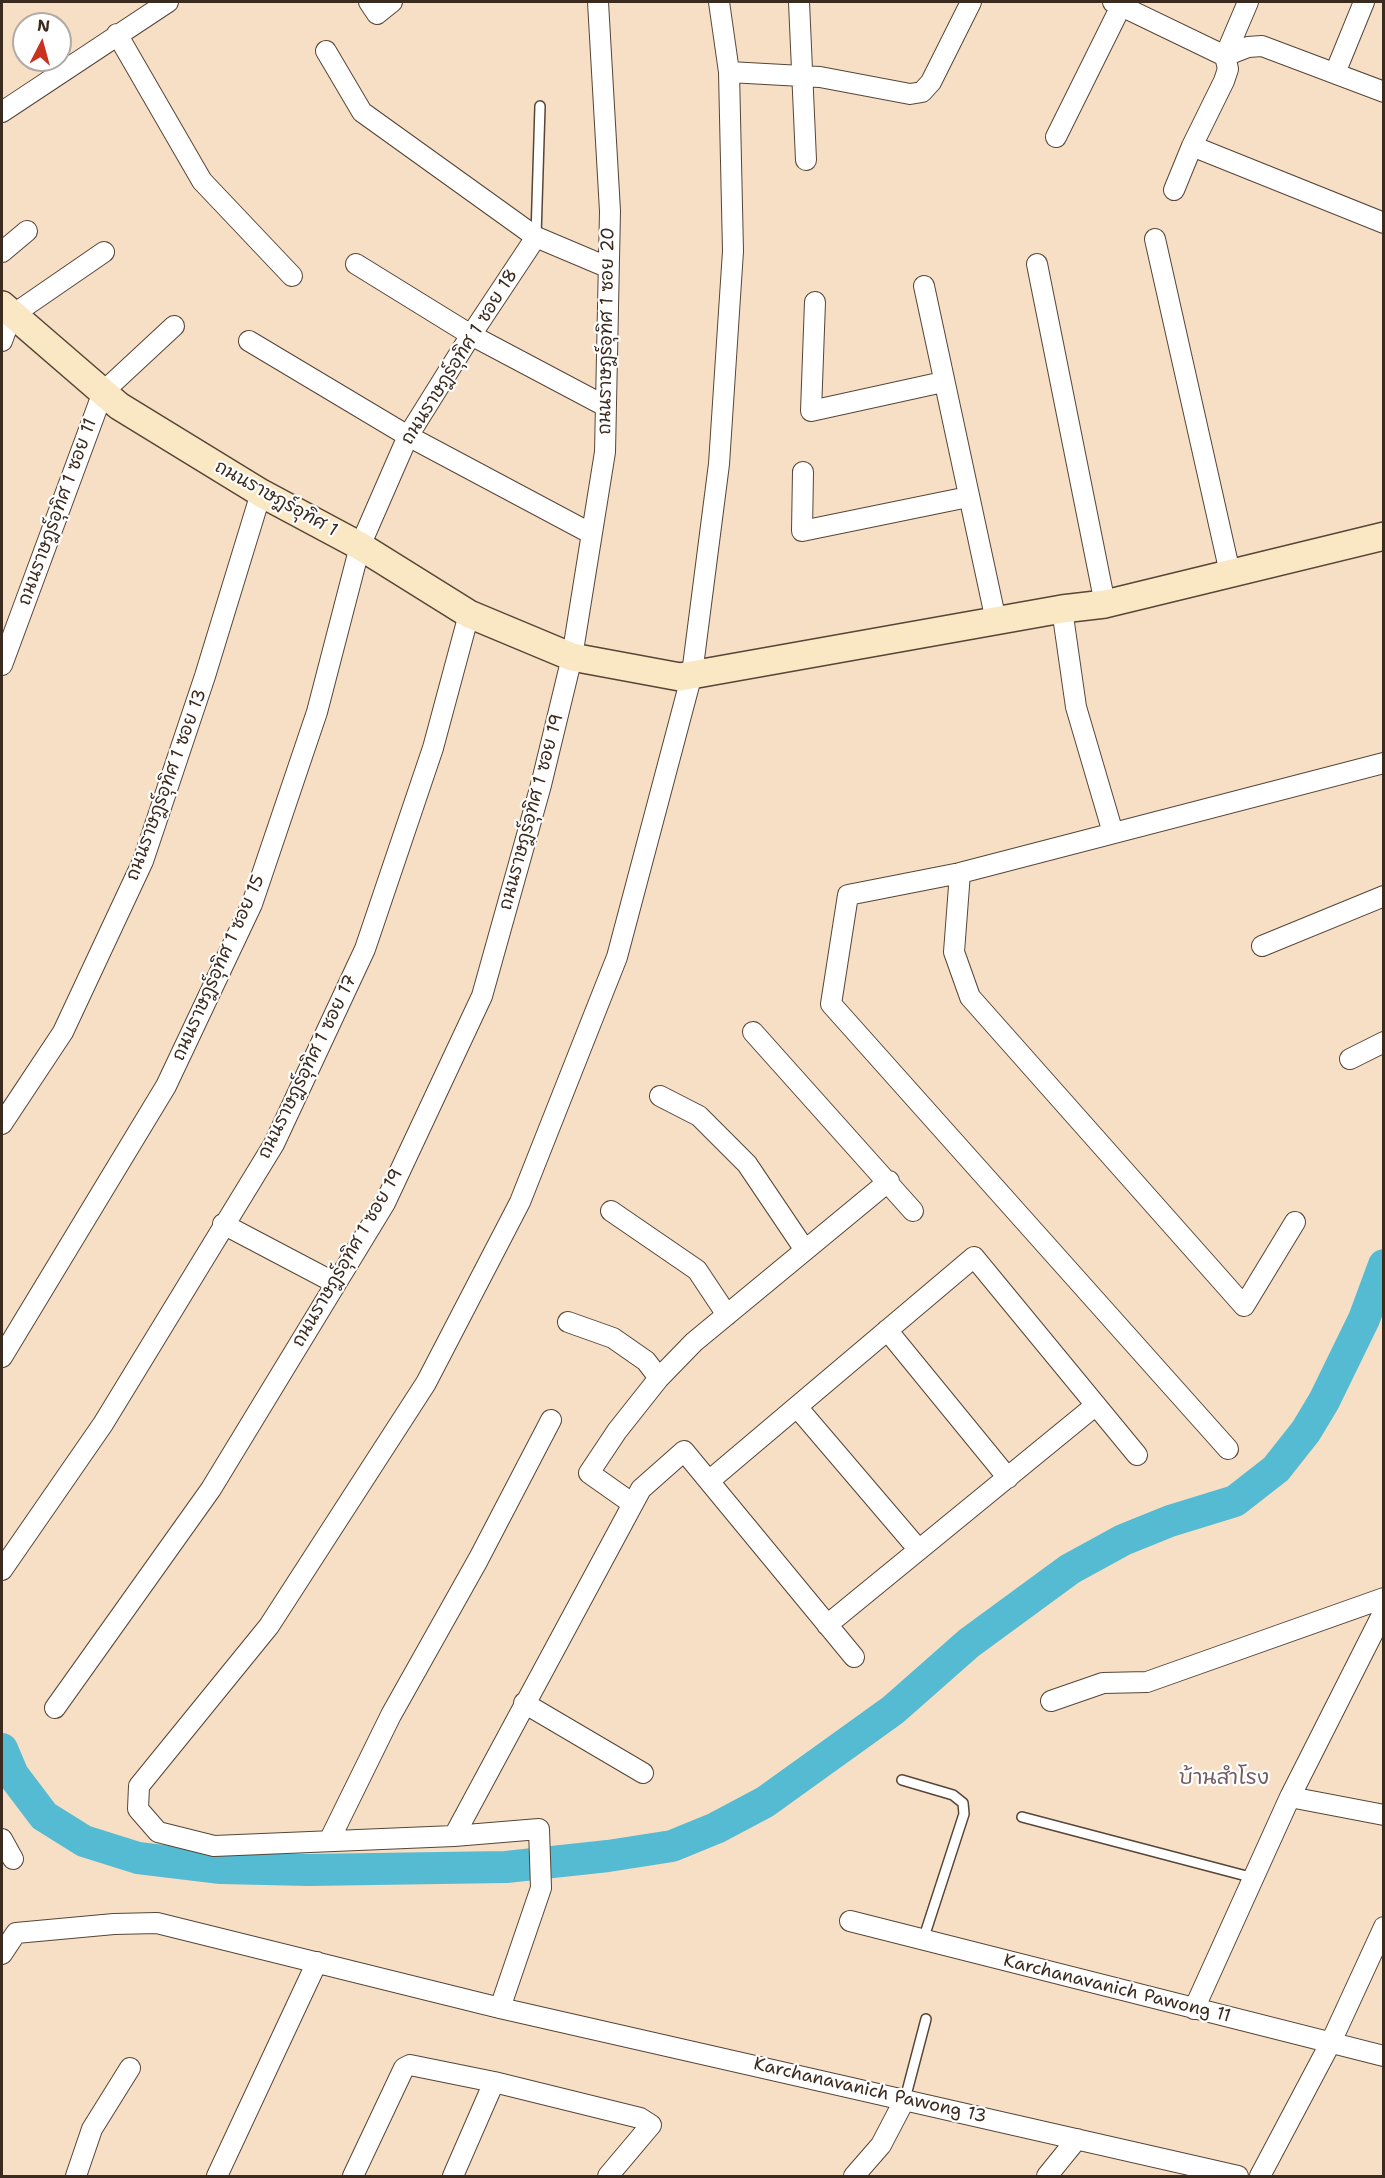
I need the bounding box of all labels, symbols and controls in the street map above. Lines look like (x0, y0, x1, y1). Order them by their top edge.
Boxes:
north arrow (12, 12, 72, 72)
text: N (36, 14, 51, 37)
street label: ถนนราษฎร์อุทิศ 1 ซอย 20 (594, 227, 620, 435)
street label: ถนนราษฎร์อุทิศ 1 ซอย 18 (397, 265, 523, 449)
street label: ถนนราษฎร์อุทิศ 1 ซอย 11 (14, 416, 102, 608)
street label: ถนนราษฎร์อุทิศ 1 (211, 456, 341, 542)
street label: ถนนราษฎร์อุทิศ 1 ซอย 13 (122, 686, 212, 884)
street label: ถนนราษฎร์อุทิศ 1 ซอย 19 (495, 712, 569, 912)
street label: ถนนราษฎร์อุทิศ 1 ซอย 15 (168, 872, 270, 1064)
street label: ถนนราษฎร์อุทิศ 1 ซอย 17 (254, 971, 362, 1163)
street label: ถนนราษฎร์อุทิศ 1 ซอย 19 (288, 1165, 408, 1351)
district label: บ้านสำโรง (1179, 1766, 1269, 1792)
street label: Karchanavanich Pawong 11 (1001, 1950, 1233, 2028)
street label: Karchanavanich Pawong 13 (751, 2054, 989, 2128)

